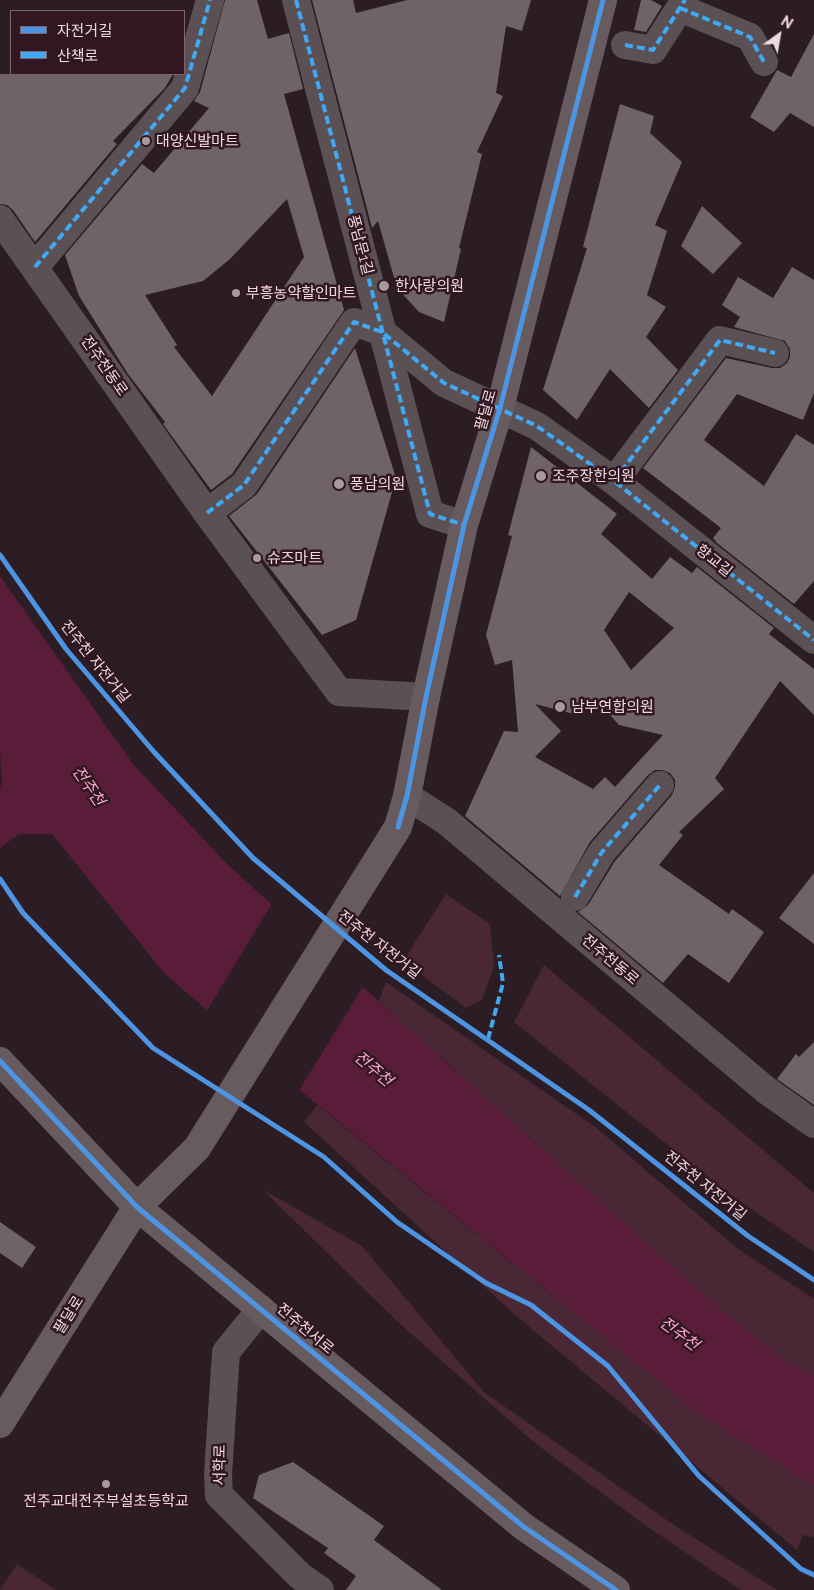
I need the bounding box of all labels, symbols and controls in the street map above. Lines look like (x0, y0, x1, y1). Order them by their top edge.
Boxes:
legend (10, 10, 185, 75)
north arrow (754, 10, 804, 60)
text: N (778, 13, 796, 32)
text: 자전거길 (57, 22, 112, 40)
text: 산책로 (57, 47, 98, 65)
place label: 대양신발마트 (156, 132, 239, 150)
marker: 대양신발마트 (140, 135, 152, 147)
street label: 풍남문1길 (343, 213, 377, 277)
place label: 한사랑의원 (395, 277, 464, 295)
marker: 한사랑의원 (377, 279, 391, 293)
place label: 부흥농약할인마트 (246, 284, 356, 302)
marker: 부흥농약할인마트 (230, 287, 242, 299)
street label: 전주천동로 (77, 333, 131, 399)
street label: 팔달로 (472, 388, 500, 432)
place label: 조주장한의원 (552, 467, 635, 485)
marker: 조주장한의원 (534, 469, 548, 483)
place label: 풍남의원 (350, 475, 405, 493)
marker: 풍남의원 (332, 477, 346, 491)
street label: 향교길 (692, 541, 736, 581)
place label: 슈즈마트 (267, 549, 322, 567)
marker: 슈즈마트 (251, 552, 263, 564)
street label: 전주천 자전거길 (56, 617, 134, 707)
place label: 남부연합의원 (571, 698, 654, 716)
marker: 남부연합의원 (553, 700, 567, 714)
water label: 전주천 (68, 762, 108, 810)
street label: 전주천 자전거길 (334, 907, 424, 983)
street label: 전주천동로 (578, 931, 642, 989)
water label: 전주천 (350, 1047, 396, 1091)
street label: 전주천 자전거길 (660, 1147, 750, 1225)
street label: 팔달로 (50, 1293, 88, 1337)
street label: 전주천서로 (273, 1300, 337, 1358)
water label: 전주천 (656, 1313, 702, 1355)
street label: 서학로 (211, 1444, 229, 1486)
marker: 전주교대전주부설초등학교 (100, 1478, 112, 1490)
place label: 전주교대전주부설초등학교 (23, 1492, 189, 1510)

